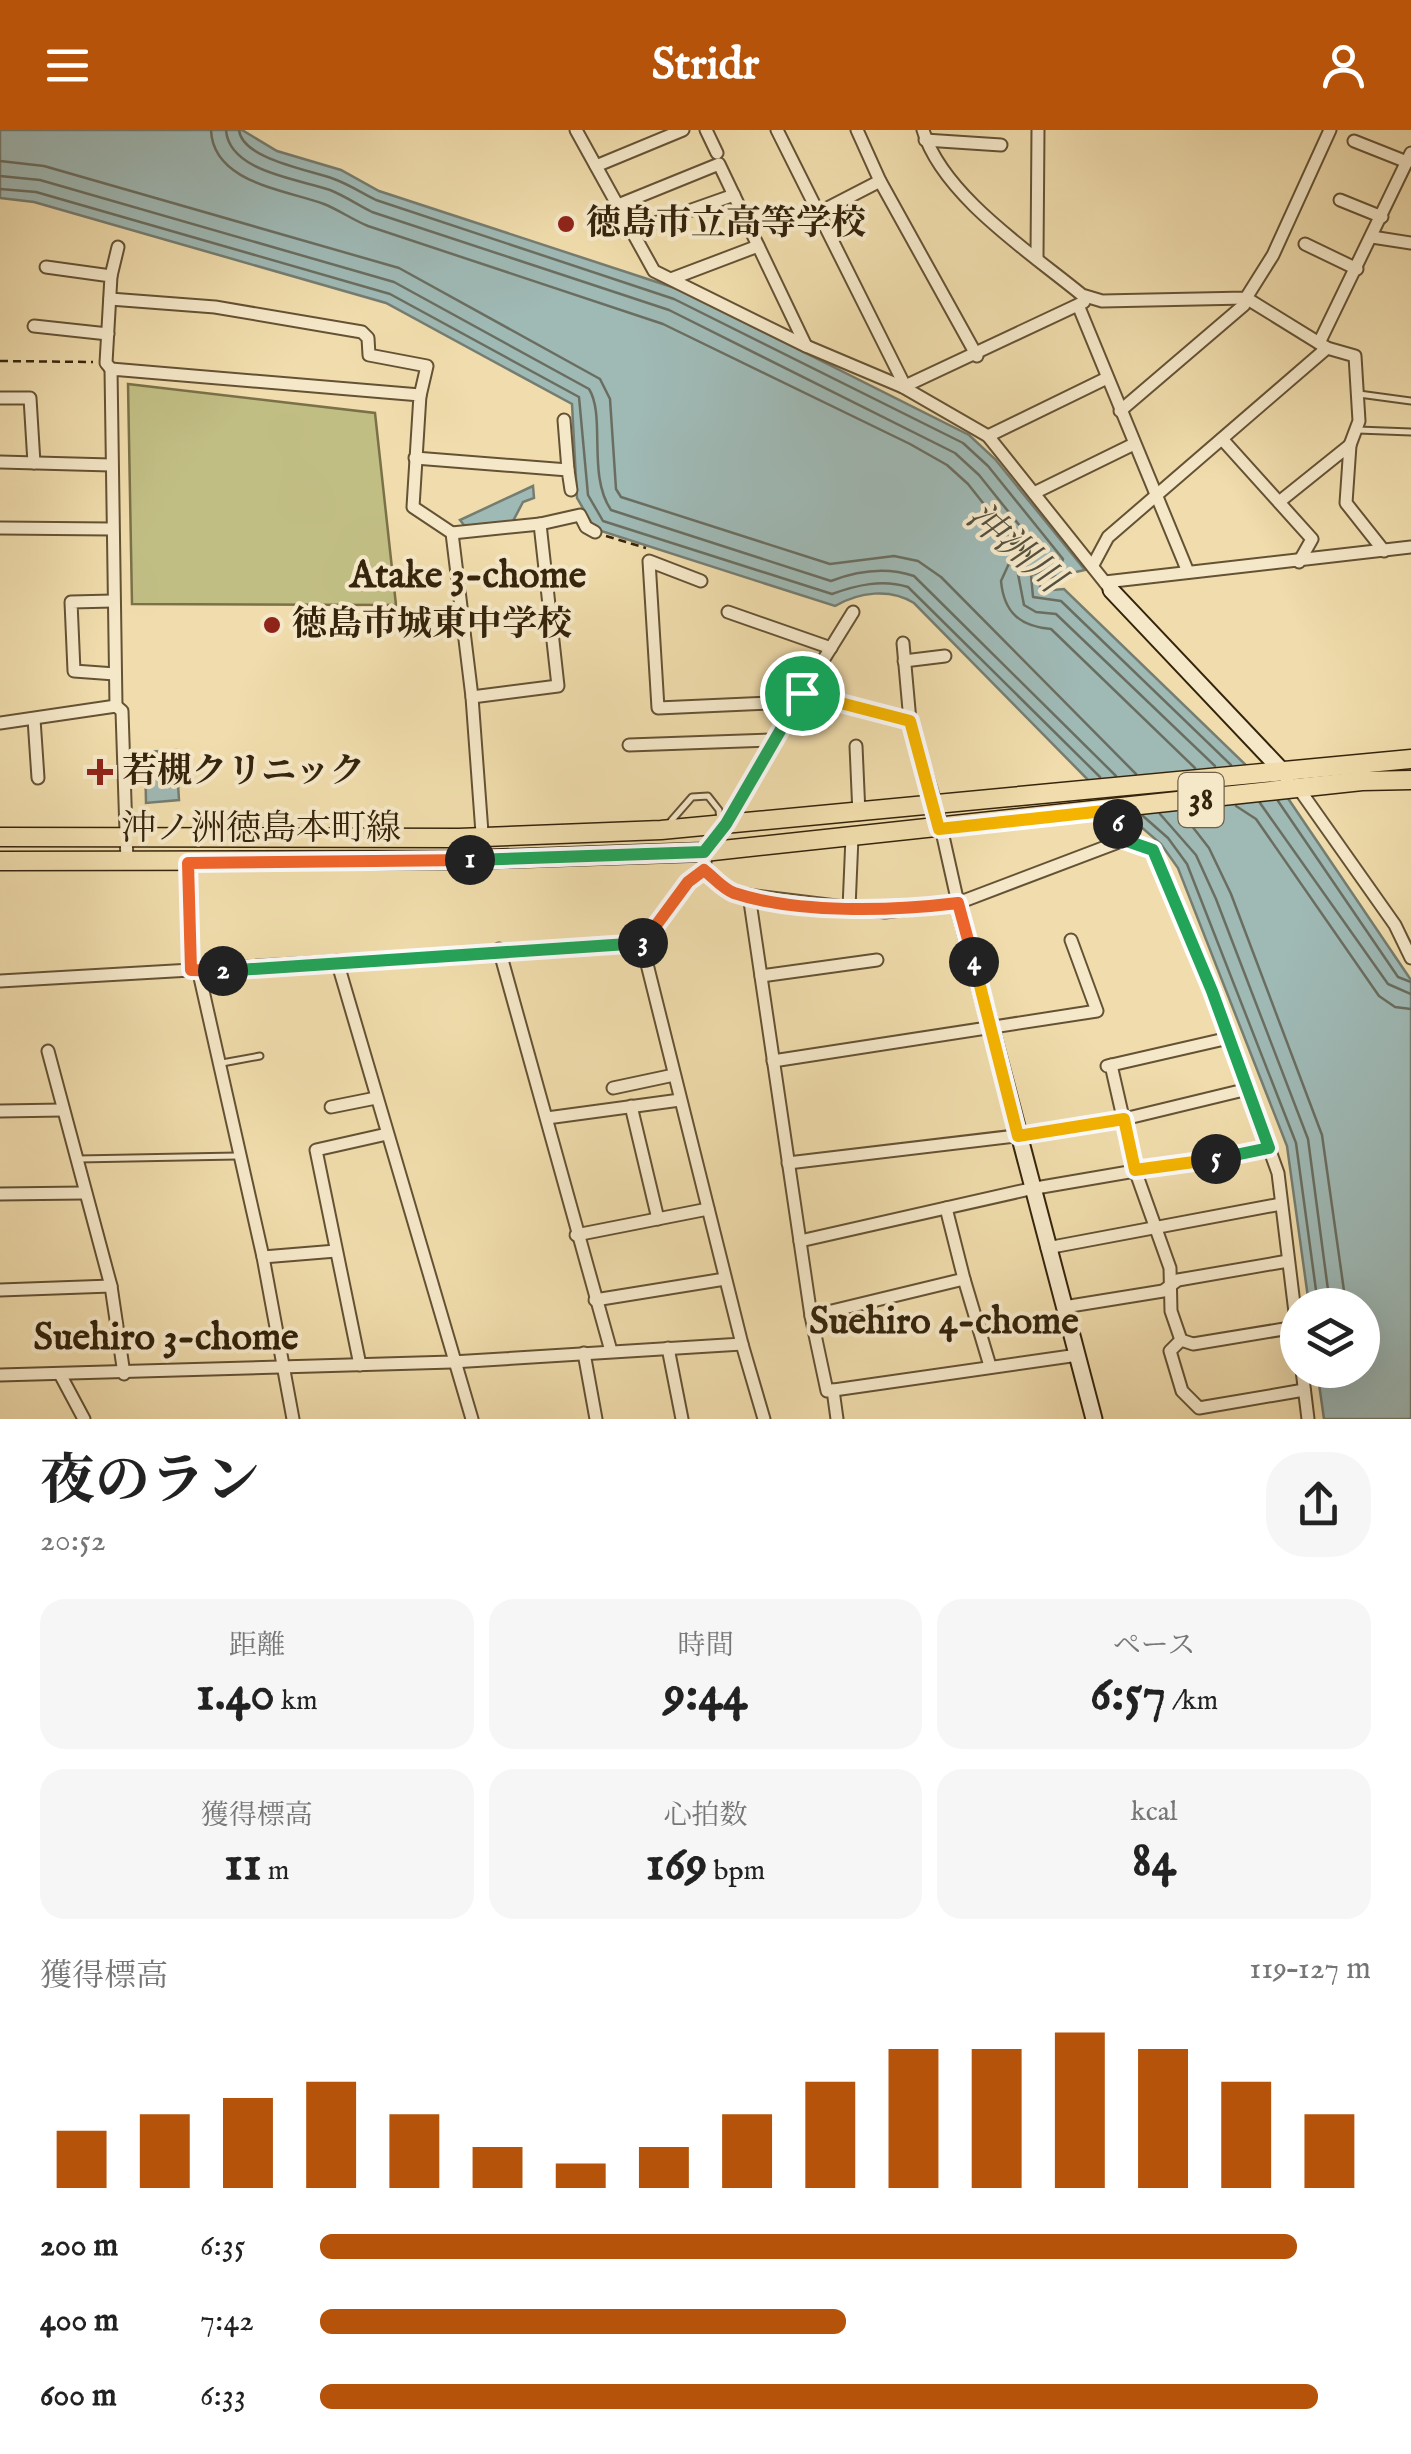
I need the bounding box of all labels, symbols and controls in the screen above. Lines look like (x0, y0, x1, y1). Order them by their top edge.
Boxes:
text: Stridr (652, 37, 759, 94)
icon: menu (40, 38, 95, 93)
icon: person (1316, 38, 1371, 93)
place label: 徳島市立高等学校 (586, 202, 866, 247)
marker: 徳島市立高等学校 (555, 213, 577, 235)
water label: 沖洲川 (955, 493, 1076, 607)
district label: Atake 3-chome (348, 553, 587, 601)
place label: 徳島市城東中学校 (292, 603, 572, 648)
marker: 徳島市城東中学校 (261, 614, 283, 636)
pin (760, 651, 845, 736)
icon: arrive (775, 666, 830, 721)
place label: 若槻クリニック (122, 750, 365, 795)
marker: 若槻クリニック (87, 759, 113, 785)
road number: 38 (1178, 773, 1224, 827)
pin: 6 (1093, 799, 1143, 849)
text: 6 (1112, 806, 1124, 841)
street label: 沖ノ洲徳島本町線 (121, 807, 401, 852)
pin: 1 (445, 835, 495, 885)
text: 1 (465, 842, 475, 877)
pin: 3 (618, 918, 668, 968)
text: 3 (638, 925, 648, 960)
pin: 4 (949, 937, 999, 987)
text: 4 (967, 944, 981, 979)
pin: 2 (198, 946, 248, 996)
text: 2 (216, 953, 230, 988)
pin: 5 (1191, 1134, 1241, 1184)
text: 5 (1211, 1141, 1221, 1176)
map controls (1280, 1288, 1380, 1388)
button: layers (1280, 1288, 1380, 1388)
district label: Suehiro 4-chome (809, 1299, 1079, 1347)
district label: Suehiro 3-chome (33, 1315, 299, 1363)
text: 夜のラン (40, 1448, 260, 1518)
button: share (1266, 1452, 1371, 1557)
text: 20:52 (40, 1521, 106, 1562)
text: 距離 (229, 1629, 285, 1664)
text: 時間 (677, 1629, 734, 1664)
text: ペース (1113, 1629, 1195, 1664)
text: 1.40 (196, 1664, 275, 1727)
text: 9:44 (663, 1664, 748, 1727)
text: 6:57 (1090, 1664, 1166, 1727)
text: km (275, 1684, 318, 1719)
text: /km (1166, 1684, 1218, 1719)
text: kcal (1131, 1795, 1177, 1830)
text: 獲得標高 (201, 1799, 313, 1834)
text: 心拍数 (663, 1799, 748, 1834)
text: 84 (1132, 1830, 1176, 1893)
text: 11 (224, 1834, 262, 1897)
text: 169 (646, 1834, 707, 1897)
text: m (262, 1854, 289, 1889)
text: bpm (707, 1854, 765, 1889)
text: 119–127 m (1249, 1949, 1371, 1990)
text: 獲得標高 (40, 1957, 168, 1998)
text: 200 m (40, 2226, 118, 2267)
text: 6:35 (200, 2226, 245, 2267)
text: 400 m (40, 2301, 119, 2342)
text: 7:42 (200, 2301, 254, 2342)
text: 600 m (40, 2376, 117, 2417)
text: 6:33 (200, 2376, 246, 2417)

